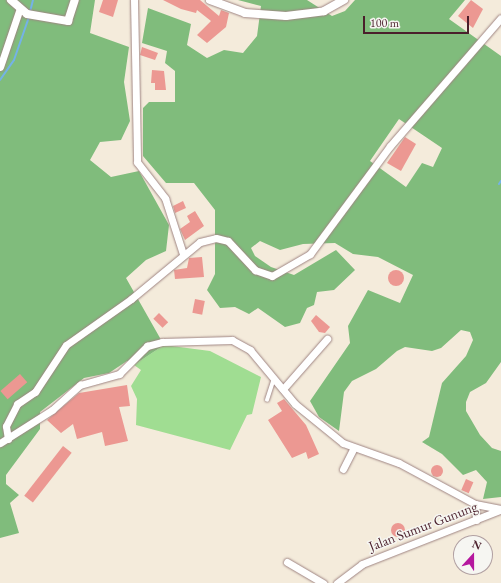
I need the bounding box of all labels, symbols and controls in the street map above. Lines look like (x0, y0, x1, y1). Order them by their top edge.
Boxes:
scale bar (365, 8, 471, 34)
text: 100 m (370, 15, 399, 31)
street label: Jalan Sumur Gunung (366, 498, 480, 554)
north arrow (453, 535, 493, 575)
text: N (470, 537, 484, 553)

